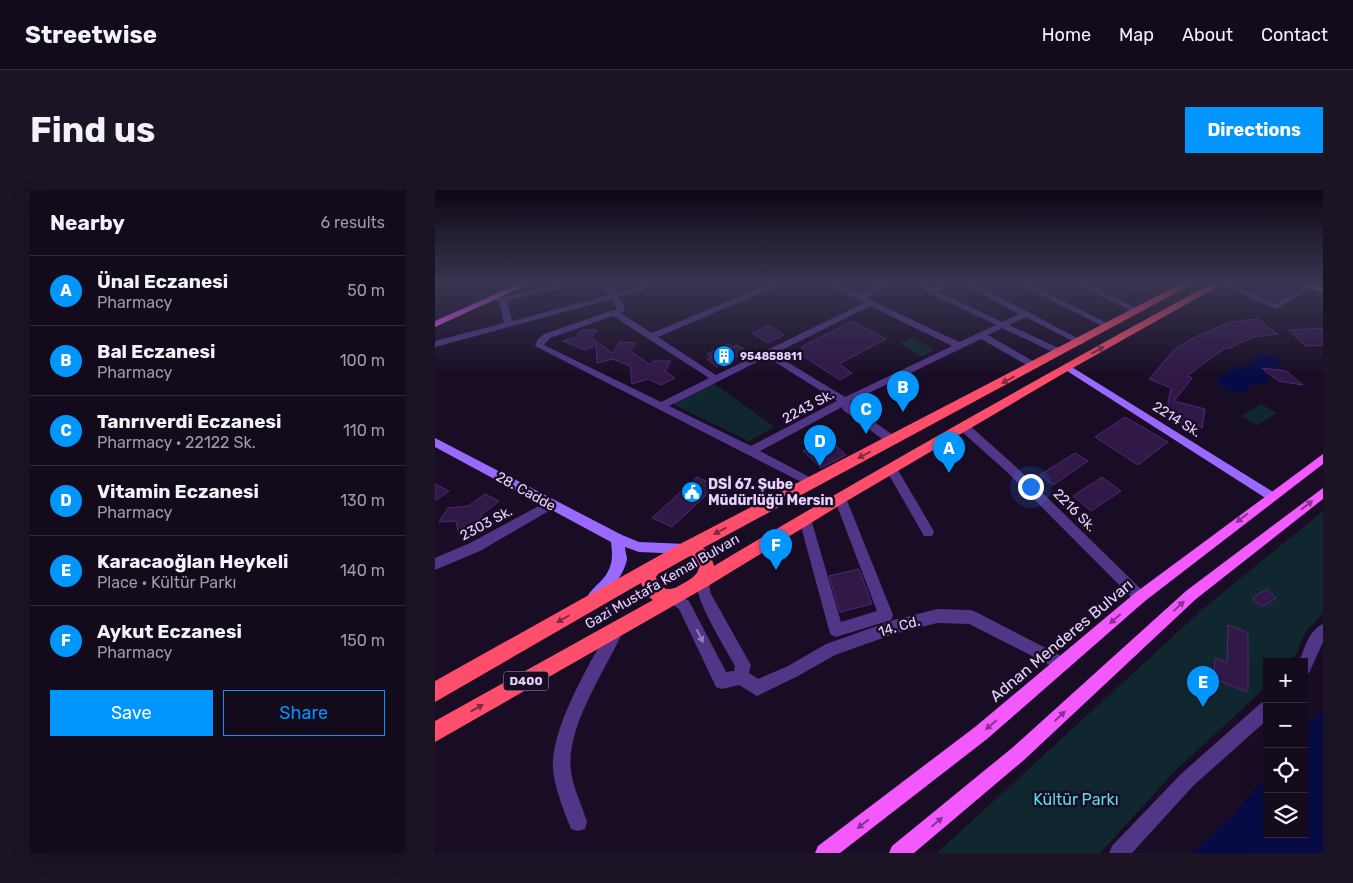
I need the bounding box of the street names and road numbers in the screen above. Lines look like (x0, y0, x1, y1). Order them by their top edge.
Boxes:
street label: 2243 Sk. (779, 386, 837, 427)
street label: 2214 Sk. (1149, 398, 1204, 441)
street label: 28. Cadde (493, 468, 559, 515)
street label: 2216 Sk. (1050, 485, 1100, 535)
street label: 2303 Sk. (457, 503, 515, 544)
street label: Gazi Mustafa Kemal Bulvarı (582, 530, 742, 633)
street label: Adnan Menderes Bulvarı (986, 575, 1137, 706)
street label: 14. Cd. (876, 612, 922, 641)
road number: D400 (503, 672, 549, 691)

